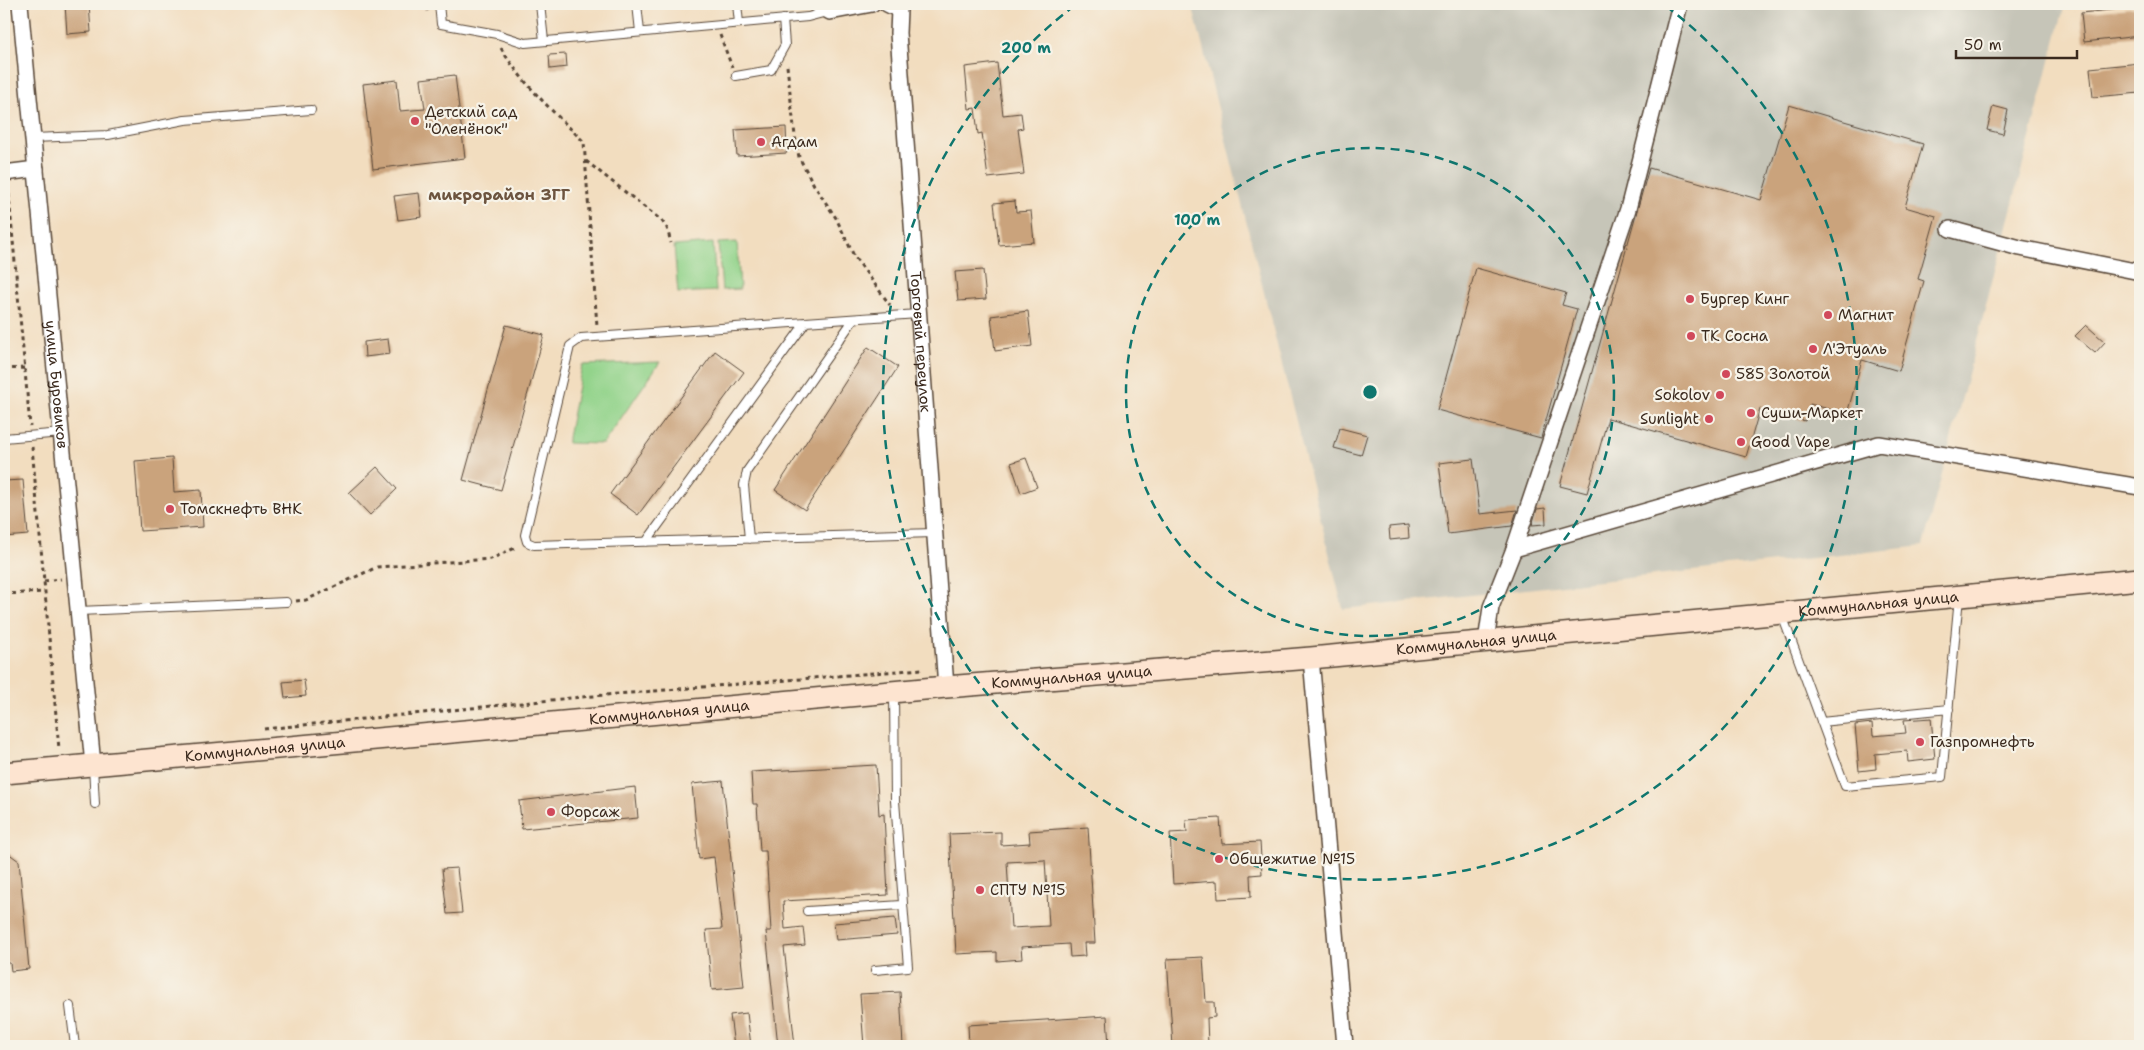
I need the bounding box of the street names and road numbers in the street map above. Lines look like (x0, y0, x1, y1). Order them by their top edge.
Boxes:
street label: Торговый переулок (905, 270, 936, 413)
street label: улица Буровиков (40, 319, 73, 449)
street label: Коммунальная улица (1797, 586, 1960, 622)
street label: Коммунальная улица (1395, 625, 1558, 660)
street label: Коммунальная улица (991, 661, 1153, 693)
street label: Коммунальная улица (588, 695, 751, 730)
street label: Коммунальная улица (184, 732, 347, 766)

